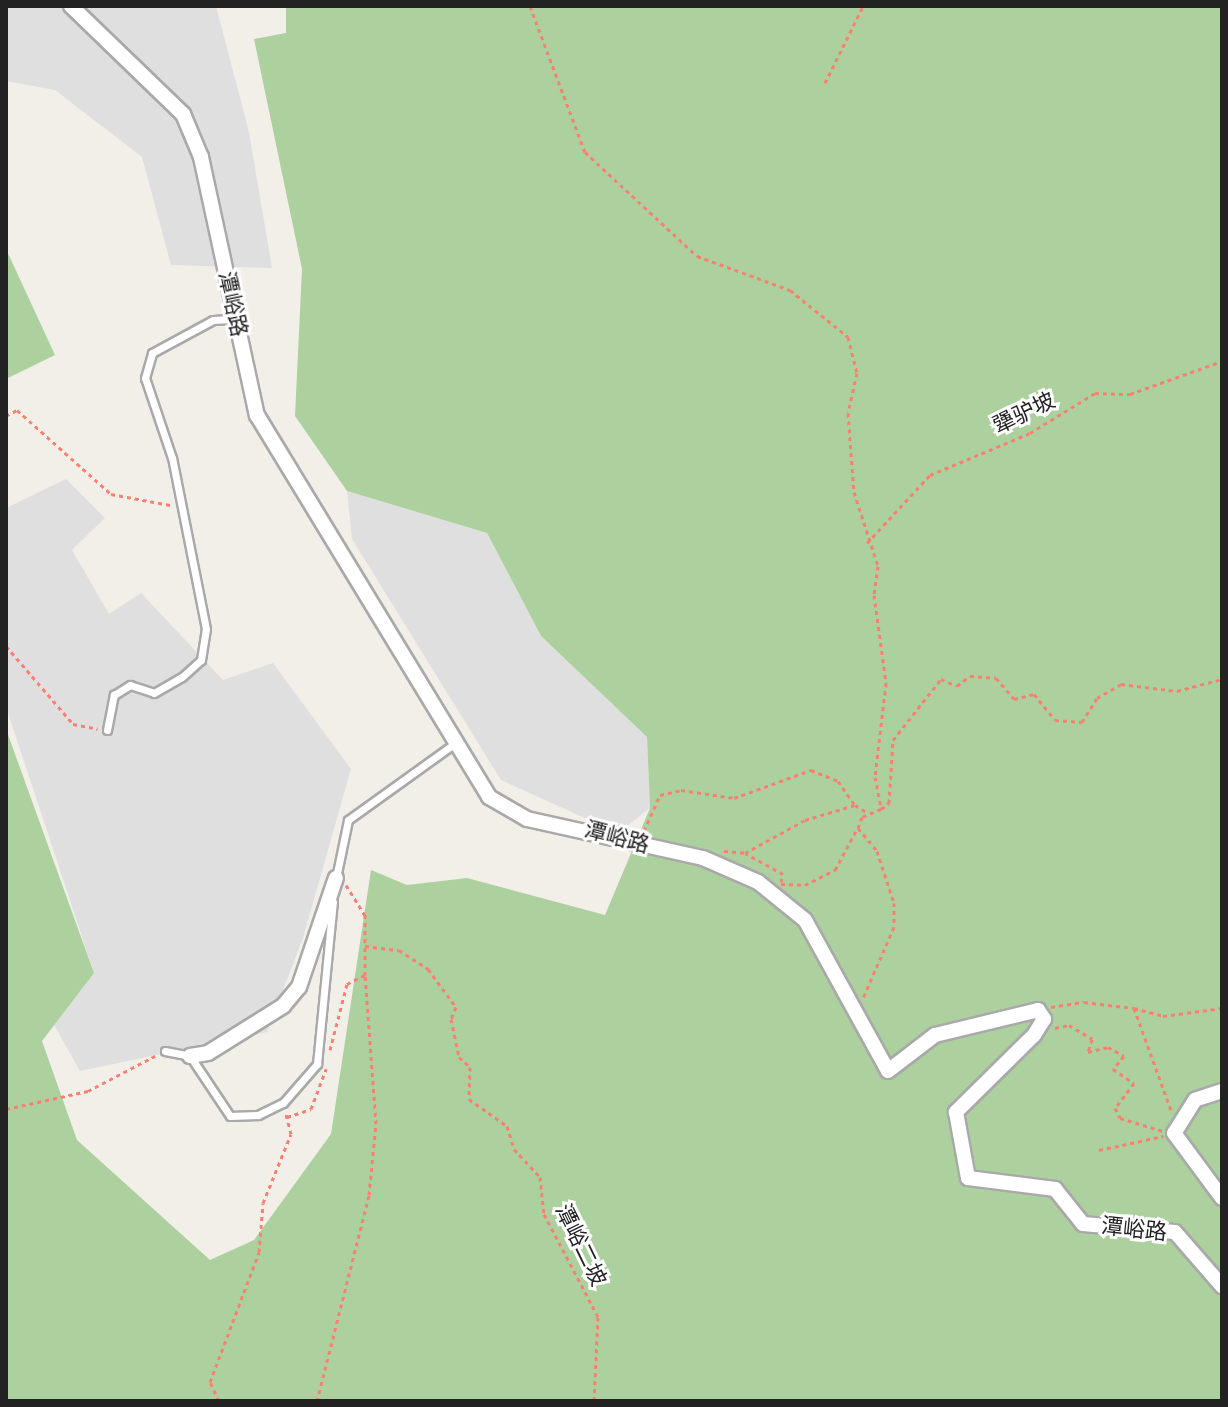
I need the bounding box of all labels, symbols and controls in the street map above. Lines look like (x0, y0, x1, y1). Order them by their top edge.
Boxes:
street label: 潭峪路 (213, 269, 253, 339)
street label: 犟驴坡 (989, 387, 1059, 439)
street label: 潭峪路 (582, 816, 652, 858)
street label: 潭峪二坡 (550, 1200, 612, 1290)
street label: 潭峪路 (1100, 1212, 1168, 1246)

